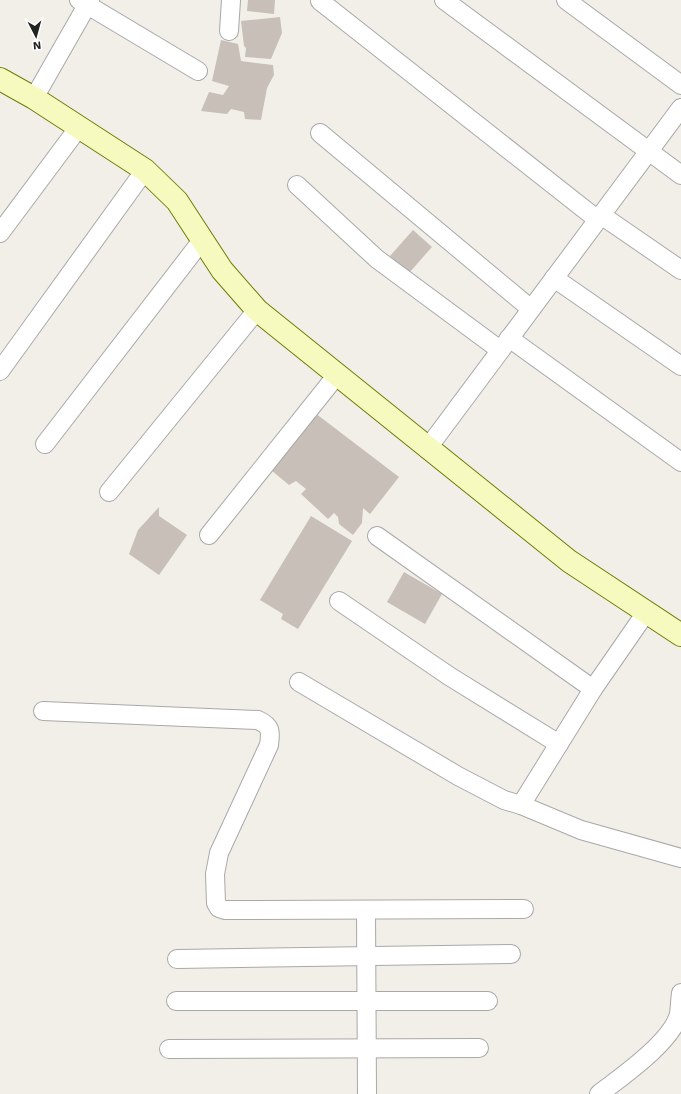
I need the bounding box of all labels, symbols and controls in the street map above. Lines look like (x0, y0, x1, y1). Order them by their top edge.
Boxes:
north arrow (16, 16, 56, 56)
text: N (32, 39, 42, 52)

